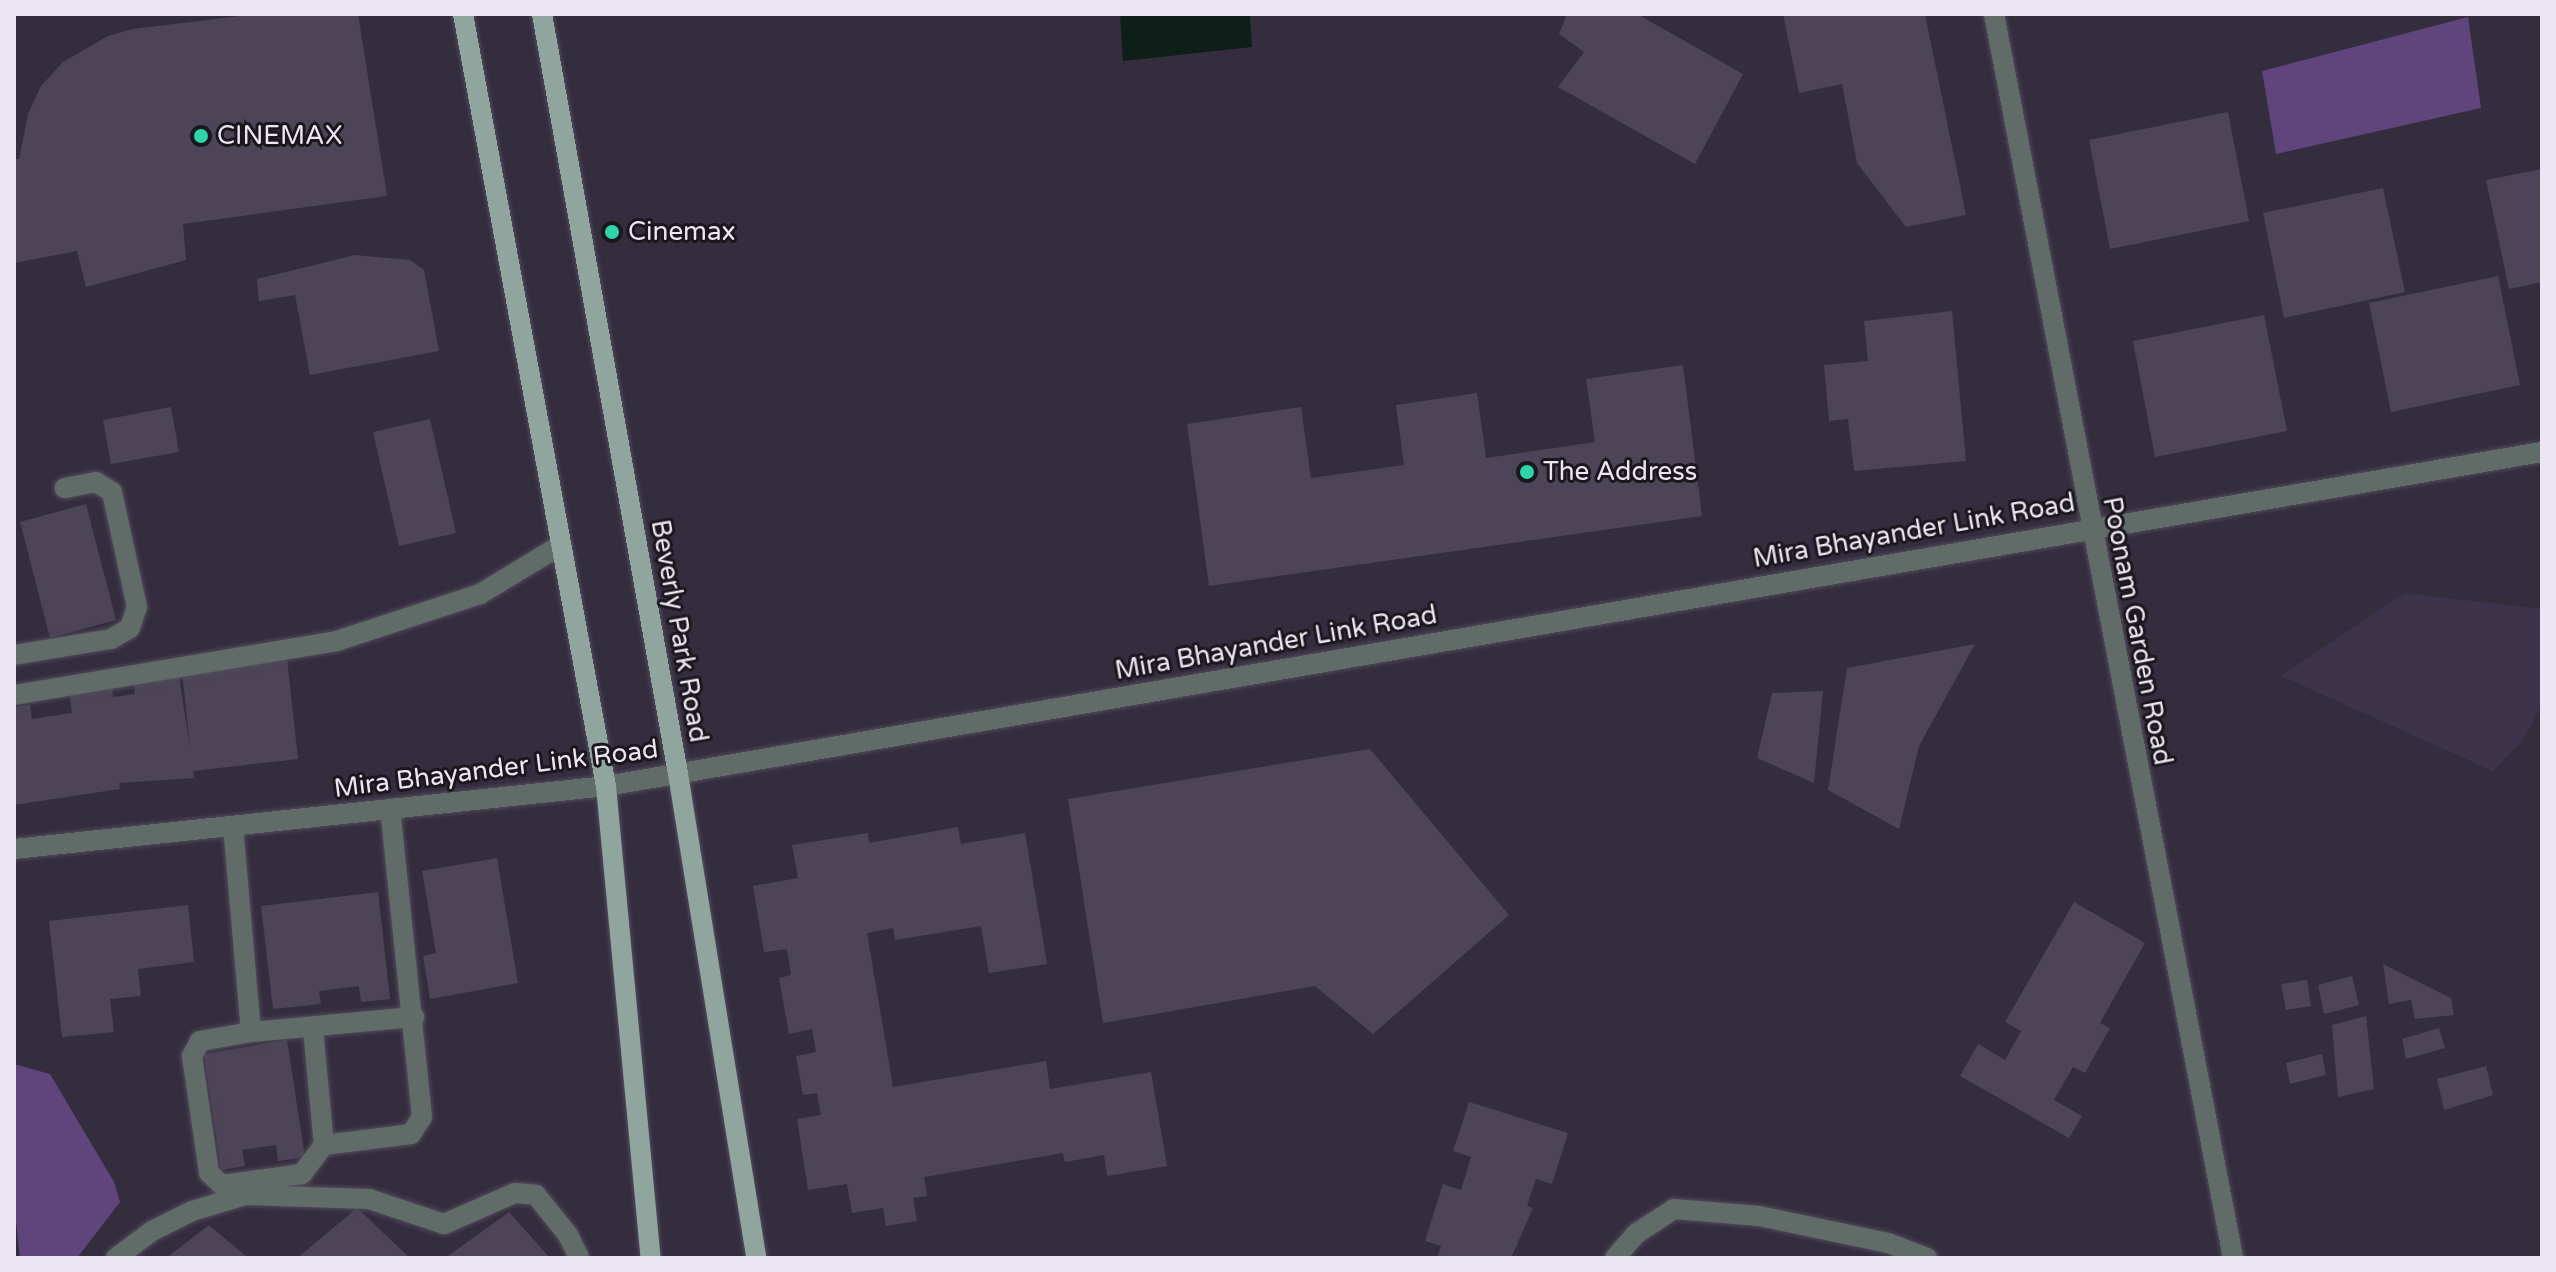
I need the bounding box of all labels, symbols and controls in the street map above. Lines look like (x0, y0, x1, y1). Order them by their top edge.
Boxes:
place label: CINEMAX (217, 120, 343, 152)
marker: CINEMAX (192, 127, 210, 145)
place label: Cinemax (628, 216, 736, 248)
marker: Cinemax (603, 223, 621, 241)
place label: The Address (1543, 456, 1697, 488)
marker: The Address (1518, 463, 1536, 481)
street label: Mira Bhayander Link Road (1751, 487, 2077, 575)
street label: Poonam Garden Road (2096, 494, 2178, 768)
street label: Beverly Park Road (644, 517, 714, 745)
street label: Mira Bhayander Link Road (1113, 599, 1439, 687)
street label: Mira Bhayander Link Road (332, 734, 660, 804)

